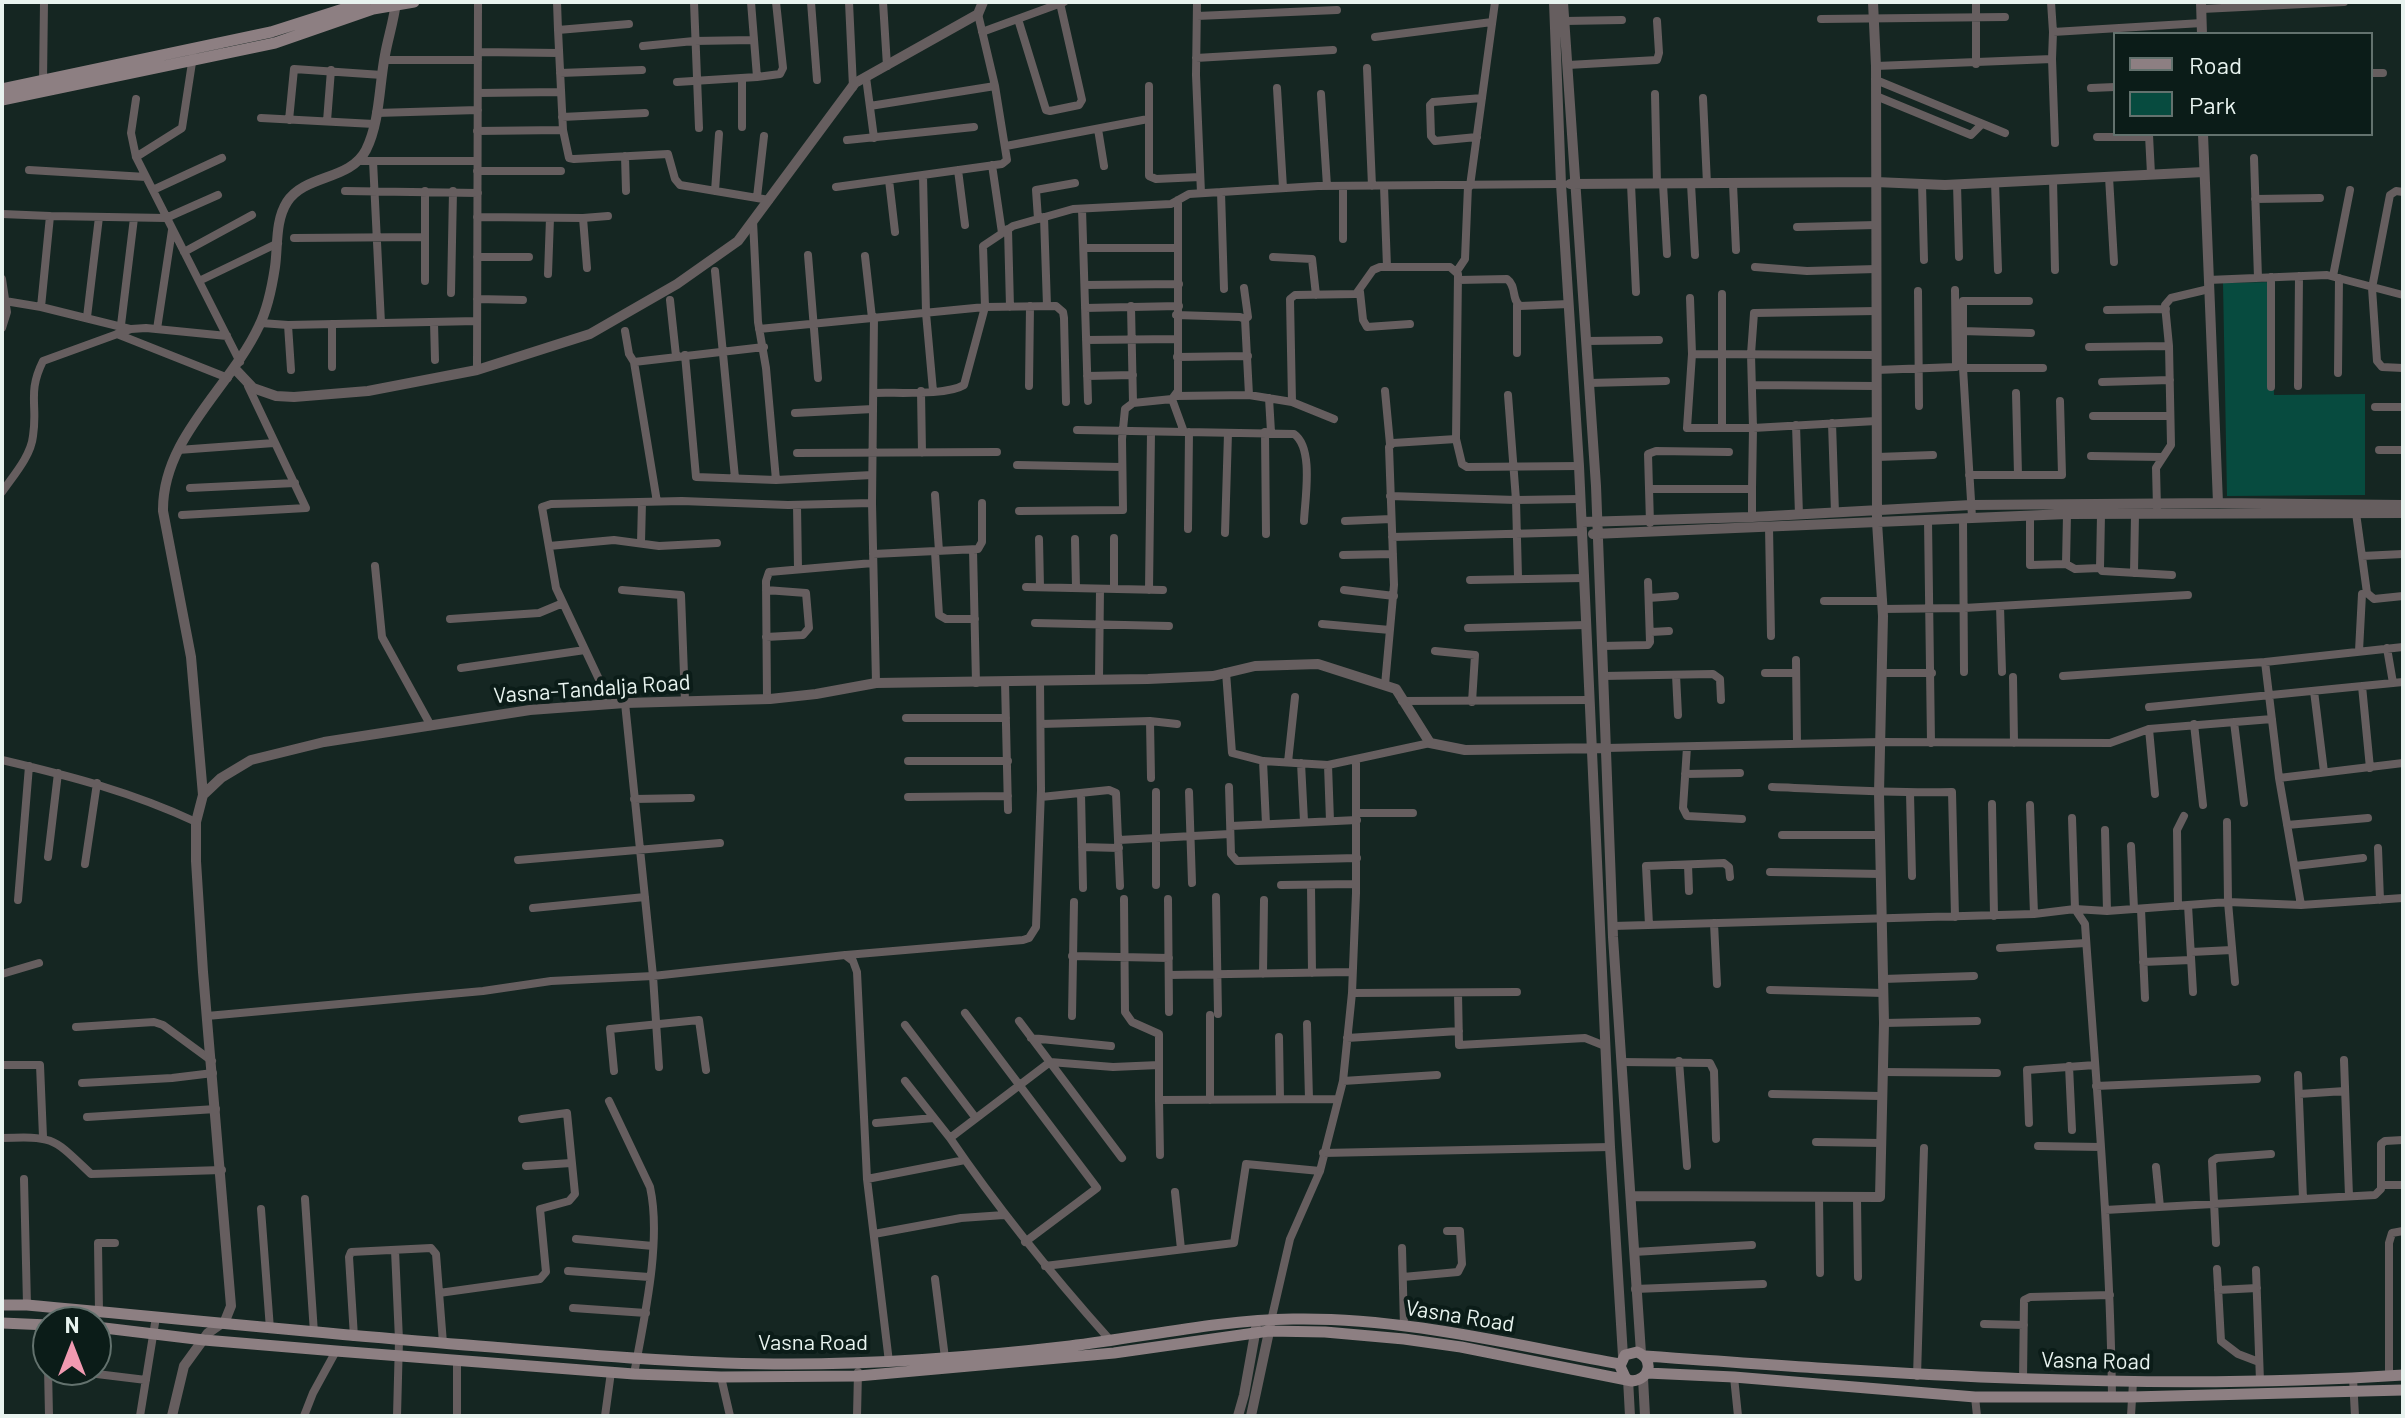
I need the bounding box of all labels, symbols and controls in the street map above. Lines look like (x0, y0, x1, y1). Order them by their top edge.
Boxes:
legend (2113, 32, 2373, 136)
text: Road (2189, 50, 2242, 79)
text: Park (2189, 90, 2236, 119)
street label: Vasna-Tandalja Road (493, 669, 691, 709)
street label: Vasna Road (1404, 1294, 1516, 1338)
north arrow (32, 1306, 112, 1386)
text: N (65, 1311, 79, 1337)
street label: Vasna Road (758, 1330, 868, 1356)
street label: Vasna Road (2041, 1347, 2151, 1375)

